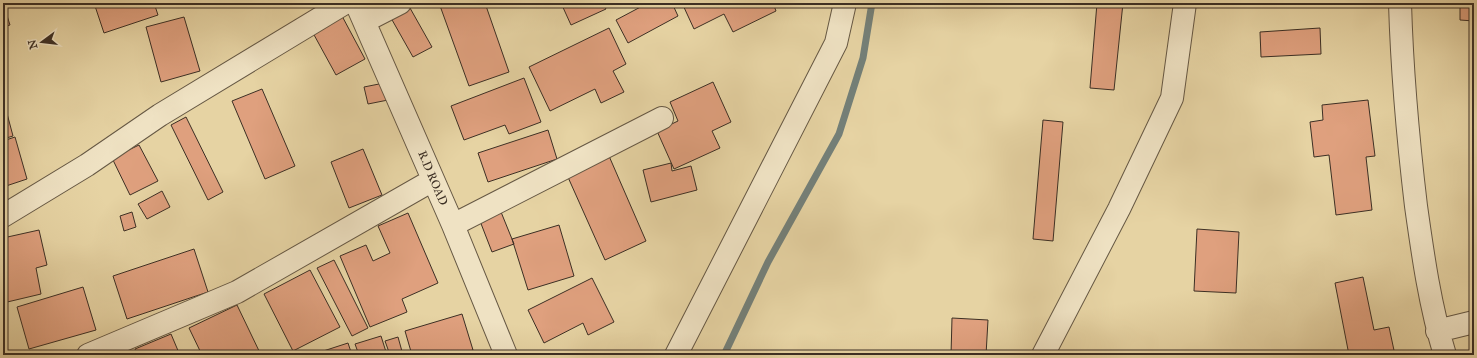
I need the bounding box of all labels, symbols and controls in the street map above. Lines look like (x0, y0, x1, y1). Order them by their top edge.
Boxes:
north arrow (22, 22, 62, 62)
text: N (25, 38, 40, 51)
street label: R.D ROAD (415, 149, 451, 207)

